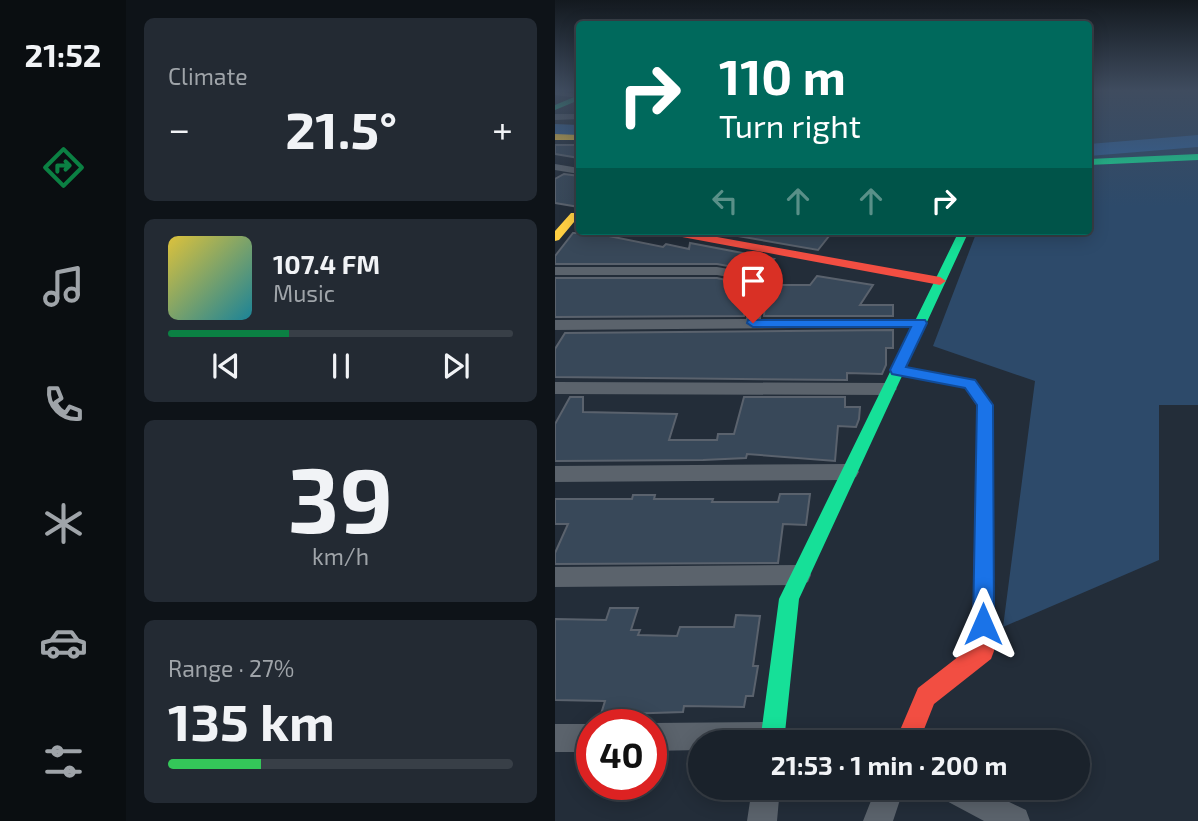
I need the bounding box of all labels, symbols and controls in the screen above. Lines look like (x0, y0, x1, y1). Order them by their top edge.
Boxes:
text: 21:52 (25, 35, 101, 73)
text: 110 m (719, 46, 846, 105)
icon: right (604, 49, 695, 140)
text: Climate (168, 62, 248, 90)
text: 21.5° (285, 97, 397, 159)
text: − (168, 105, 190, 151)
text: + (492, 105, 513, 151)
text: Turn right (719, 106, 861, 144)
icon: directions (39, 143, 88, 192)
icon: left (706, 182, 744, 220)
icon: ahead (779, 182, 817, 220)
icon: ahead (852, 182, 890, 220)
icon: right (925, 182, 963, 220)
text: 107.4 FM (273, 248, 380, 279)
pin (723, 251, 783, 323)
icon: music (39, 262, 88, 311)
icon: arrive (734, 262, 772, 300)
text: Music (273, 279, 335, 307)
icon: previous (207, 347, 245, 385)
icon: pause (322, 347, 360, 385)
icon: next (437, 347, 475, 385)
icon: phone (39, 380, 88, 429)
text: 39 (288, 442, 393, 551)
icon: climate (39, 499, 88, 548)
text: km/h (312, 542, 369, 570)
position arrow (946, 587, 1020, 661)
icon: car (39, 618, 88, 667)
text: Range · 27% (168, 654, 294, 682)
text: 135 km (168, 689, 335, 751)
speed limit sign: 40 (576, 709, 667, 800)
icon: filters (39, 737, 88, 786)
text: 21:53 · 1 min · 200 m (771, 749, 1007, 780)

